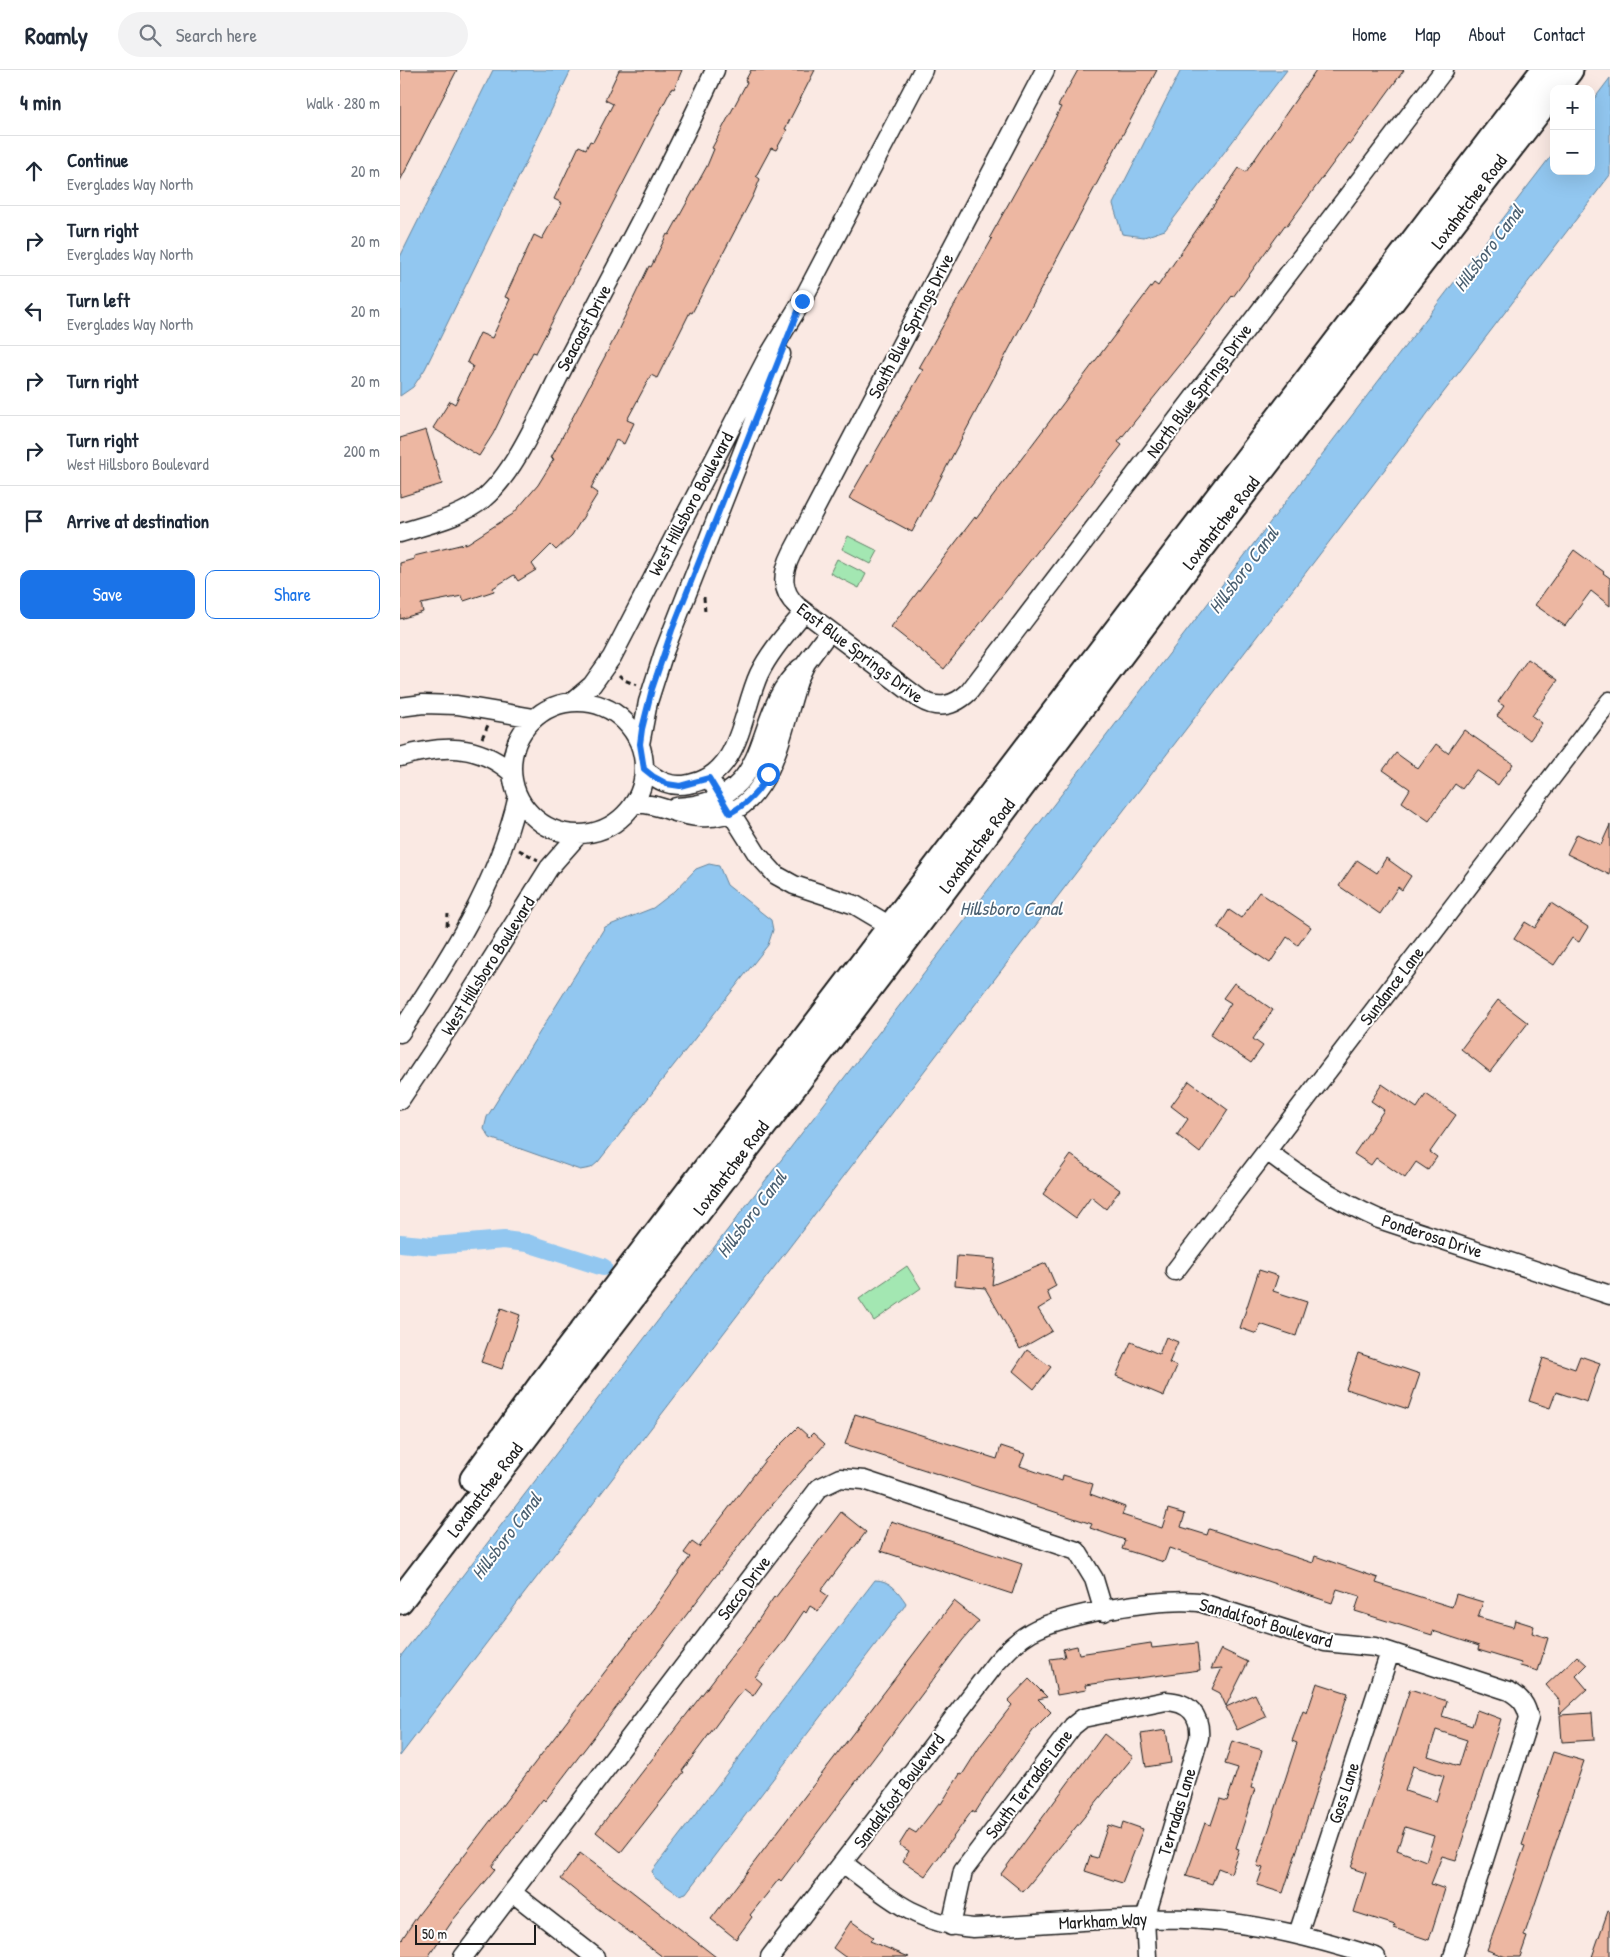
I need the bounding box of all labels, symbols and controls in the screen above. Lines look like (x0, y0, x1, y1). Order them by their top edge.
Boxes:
search box (118, 12, 468, 57)
text: Roamly (25, 19, 88, 51)
icon: search (136, 21, 164, 49)
text: Search here (176, 22, 257, 48)
text: Home (1352, 22, 1387, 47)
text: Map (1415, 22, 1440, 47)
text: About (1468, 22, 1505, 47)
text: Contact (1533, 22, 1585, 47)
map controls (1550, 85, 1595, 175)
button: + (1550, 85, 1595, 130)
text: 4 min (20, 88, 61, 117)
text: Walk · 280 m (306, 92, 380, 114)
button: − (1550, 130, 1595, 175)
text: Continue (67, 147, 128, 173)
street label: Loxahatchee Road (1425, 149, 1512, 254)
icon: ahead (20, 157, 48, 185)
text: 20 m (351, 160, 380, 182)
text: Everglades Way North (67, 173, 193, 195)
water label: Hillsboro Canal (1447, 199, 1530, 297)
text: Turn right (67, 217, 138, 243)
icon: right (20, 227, 48, 255)
text: 20 m (351, 230, 380, 252)
text: Everglades Way North (67, 243, 193, 265)
street label: South Blue Springs Drive (862, 249, 959, 403)
street label: Seacoast Drive (550, 280, 617, 376)
text: Turn left (67, 287, 130, 313)
route end (791, 290, 814, 313)
icon: left (20, 297, 48, 325)
text: 20 m (351, 300, 380, 322)
text: Everglades Way North (67, 313, 193, 335)
street label: North Blue Springs Drive (1140, 318, 1257, 463)
icon: right (20, 367, 48, 395)
text: Turn right (67, 368, 138, 394)
text: 20 m (351, 370, 380, 392)
text: Turn right (67, 427, 138, 453)
street label: West Hillsboro Boulevard (642, 428, 739, 580)
icon: right (20, 437, 48, 465)
text: 200 m (344, 440, 380, 462)
text: West Hillsboro Boulevard (67, 453, 209, 475)
street label: Loxahatchee Road (1176, 471, 1265, 575)
icon: arrive (20, 507, 48, 535)
text: Arrive at destination (67, 508, 209, 534)
water label: Hillsboro Canal (1202, 521, 1285, 619)
button: Save (20, 570, 195, 619)
button: Share (205, 570, 380, 619)
street label: East Blue Springs Drive (792, 597, 929, 709)
route start (757, 763, 780, 786)
street label: Loxahatchee Road (933, 793, 1020, 898)
street label: West Hillsboro Boulevard (435, 892, 540, 1040)
water label: Hillsboro Canal (960, 895, 1063, 921)
street label: Sundance Lane (1354, 941, 1430, 1030)
street label: Loxahatchee Road (687, 1115, 774, 1220)
water label: Hillsboro Canal (710, 1165, 793, 1263)
street label: Ponderosa Drive (1379, 1208, 1486, 1264)
street label: Loxahatchee Road (441, 1437, 528, 1542)
water label: Hillsboro Canal (465, 1487, 548, 1585)
street label: Sacco Drive (711, 1550, 776, 1625)
street label: Sandalfoot Boulevard (1197, 1592, 1336, 1653)
street label: South Terradas Lane (979, 1724, 1078, 1844)
street label: Sandalfoot Boulevard (847, 1728, 950, 1853)
street label: Goss Lane (1322, 1759, 1365, 1827)
street label: Terradas Lane (1151, 1765, 1202, 1859)
street label: Markham Way (1058, 1906, 1148, 1935)
scale bar (415, 1922, 536, 1945)
text: 50 m (422, 1924, 447, 1943)

